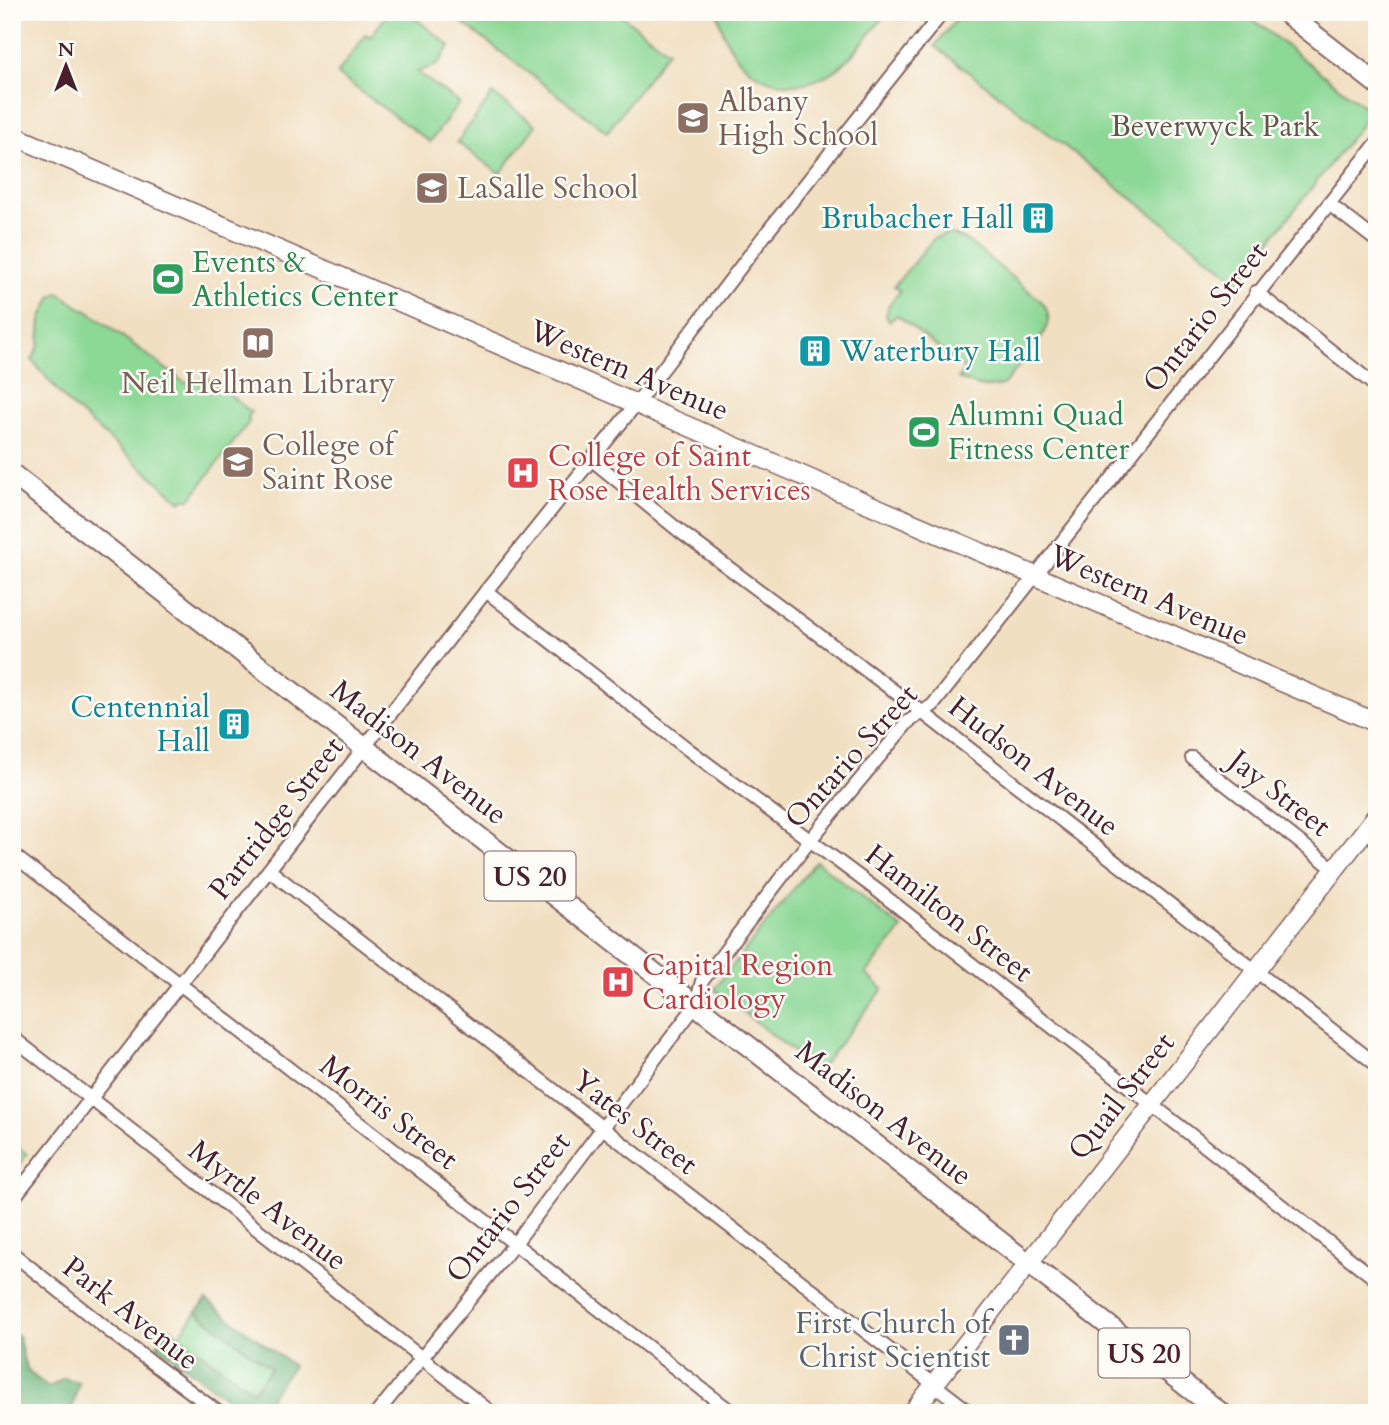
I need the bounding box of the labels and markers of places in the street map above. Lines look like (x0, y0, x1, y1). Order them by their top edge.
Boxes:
place label: Albany High School (718, 81, 878, 156)
school or university icon: Albany High School (674, 99, 712, 137)
place label: LaSalle School (457, 168, 639, 209)
school or university icon: LaSalle School (413, 169, 451, 207)
place label: Brubacher Hall (821, 198, 1014, 239)
building icon: Brubacher Hall (1019, 199, 1057, 237)
place label: Events & Athletics Center (192, 242, 398, 317)
sports icon: Events & Athletics Center (149, 260, 187, 298)
library icon: Neil Hellman Library (239, 324, 277, 362)
place label: Waterbury Hall (839, 331, 1041, 372)
building icon: Waterbury Hall (796, 332, 834, 370)
place label: Neil Hellman Library (121, 363, 395, 404)
place label: Alumni Quad Fitness Center (948, 395, 1130, 470)
sports icon: Alumni Quad Fitness Center (905, 413, 943, 451)
place label: College of Saint Rose (262, 425, 399, 500)
place label: College of Saint Rose Health Services (548, 436, 811, 511)
school or university icon: College of Saint Rose (219, 443, 257, 481)
hospital icon: College of Saint Rose Health Services (504, 454, 542, 492)
place label: Centennial Hall (70, 687, 210, 762)
building icon: Centennial Hall (215, 705, 253, 743)
place label: Capital Region Cardiology (642, 945, 833, 1020)
hospital icon: Capital Region Cardiology (599, 963, 637, 1001)
place label: First Church of Christ Scientist (796, 1303, 995, 1378)
church icon: First Church of Christ Scientist (995, 1321, 1033, 1359)

